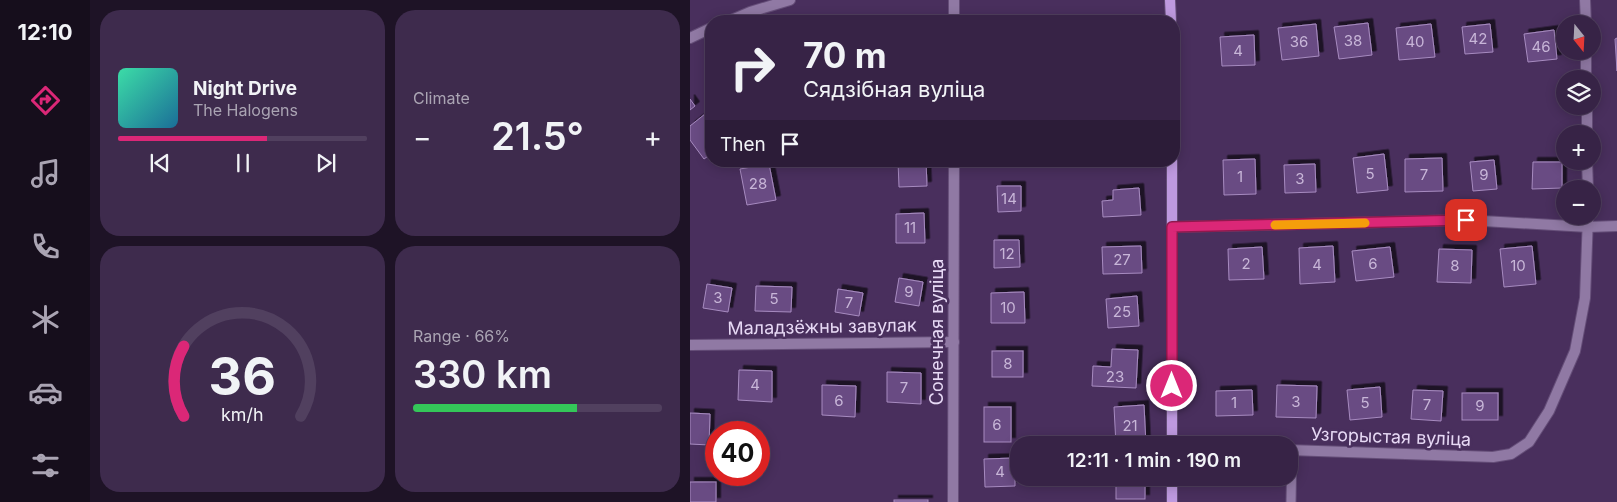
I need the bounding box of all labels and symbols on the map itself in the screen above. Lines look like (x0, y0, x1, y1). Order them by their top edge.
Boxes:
north arrow (1556, 15, 1601, 60)
house number: 42 (1469, 29, 1487, 48)
house number: 38 (1344, 31, 1362, 50)
house number: 36 (1290, 32, 1308, 51)
house number: 40 (1405, 32, 1425, 51)
house number: 46 (1532, 37, 1551, 56)
house number: 4 (1233, 41, 1243, 60)
house number: 5 (1365, 164, 1375, 183)
house number: 7 (1420, 165, 1428, 184)
house number: 9 (1479, 165, 1489, 184)
house number: 1 (1237, 167, 1243, 186)
house number: 3 (1295, 169, 1305, 188)
house number: 28 (749, 174, 767, 193)
house number: 14 (1001, 189, 1017, 208)
pin (1445, 199, 1487, 241)
house number: 11 (904, 218, 916, 237)
house number: 12 (999, 244, 1015, 263)
house number: 27 (1113, 250, 1131, 269)
house number: 2 (1241, 254, 1251, 273)
house number: 6 (1368, 254, 1378, 273)
house number: 4 (1312, 255, 1322, 274)
house number: 8 (1450, 256, 1460, 275)
house number: 10 (1510, 256, 1526, 275)
street label: Сонечная вуліца (926, 259, 947, 405)
house number: 9 (904, 282, 914, 301)
house number: 3 (713, 288, 723, 307)
house number: 5 (769, 289, 779, 308)
house number: 7 (845, 293, 853, 312)
house number: 10 (1000, 298, 1016, 317)
house number: 25 (1113, 302, 1131, 321)
street label: Маладзёжны завулак (727, 314, 917, 339)
house number: 8 (1003, 354, 1013, 373)
position arrow (1145, 359, 1197, 411)
house number: 23 (1106, 367, 1124, 386)
house number: 4 (750, 375, 760, 394)
house number: 7 (900, 378, 908, 397)
house number: 6 (834, 391, 844, 410)
house number: 3 (1291, 392, 1301, 411)
house number: 1 (1231, 393, 1237, 412)
house number: 5 (1360, 393, 1370, 412)
house number: 7 (1423, 395, 1431, 414)
house number: 9 (1475, 396, 1485, 415)
house number: 6 (992, 415, 1002, 434)
house number: 21 (1122, 416, 1138, 435)
speed limit sign: 40 (705, 421, 770, 486)
street label: Узгорыстая вуліца (1311, 423, 1471, 450)
house number: 4 (995, 462, 1005, 481)

